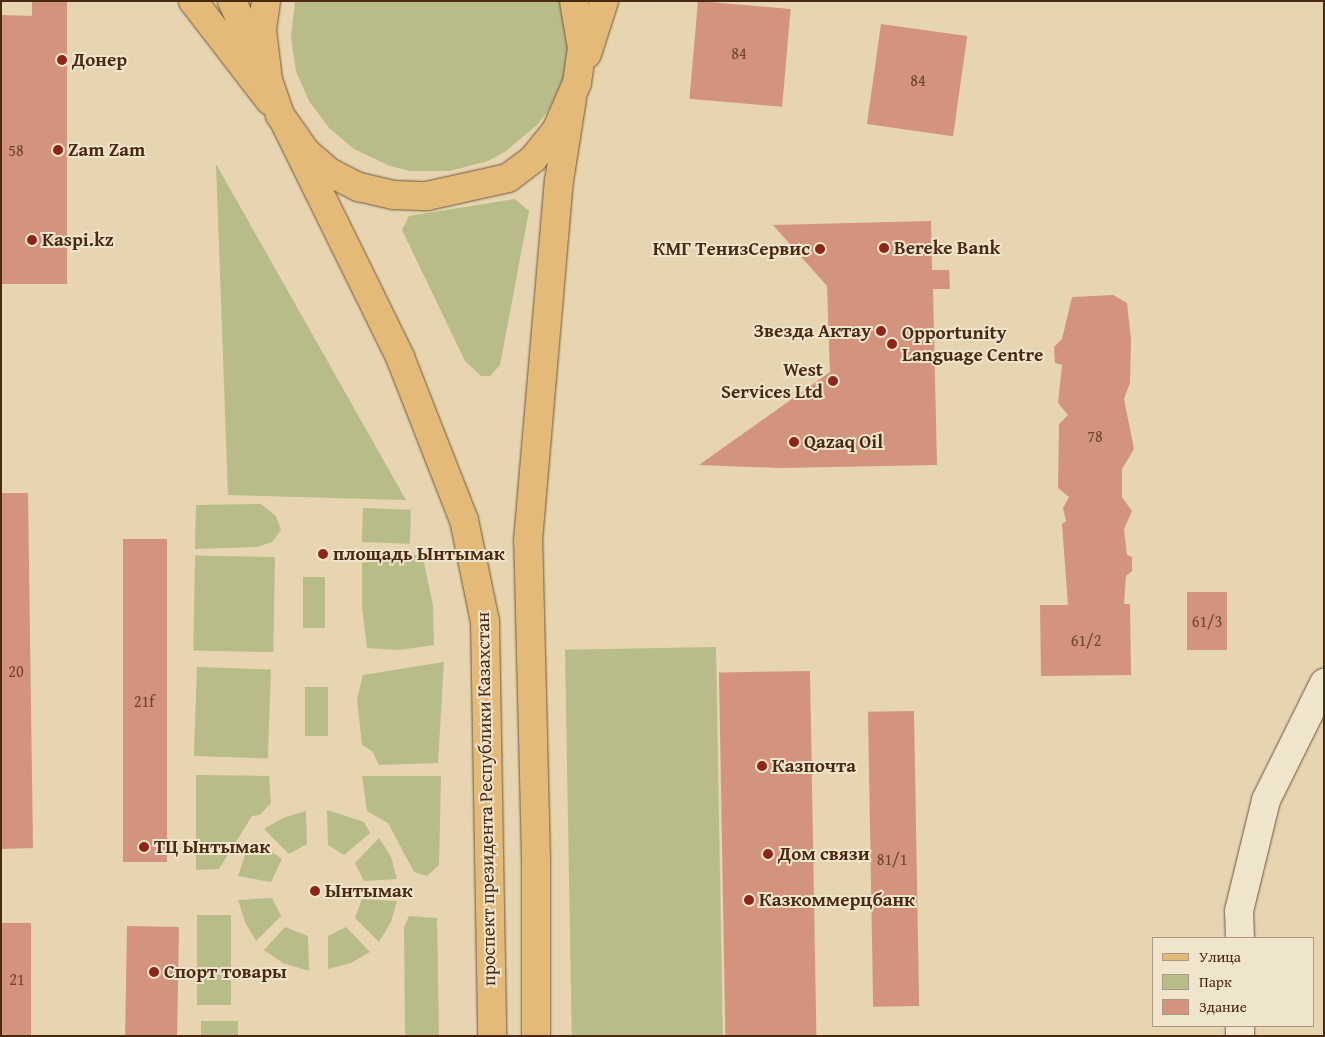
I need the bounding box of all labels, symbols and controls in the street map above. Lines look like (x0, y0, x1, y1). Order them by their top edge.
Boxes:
house number: 84 (731, 43, 747, 63)
place label: Донер (72, 49, 127, 71)
marker: Донер (56, 54, 68, 66)
house number: 84 (910, 70, 926, 90)
place label: Zam Zam (68, 139, 145, 161)
house number: 58 (8, 140, 24, 160)
marker: Zam Zam (52, 144, 64, 156)
place label: Kaspi.kz (42, 229, 114, 251)
marker: Kaspi.kz (26, 234, 38, 246)
place label: Bereke Bank (894, 237, 1000, 259)
place label: КМГ ТенизСервис (653, 238, 810, 260)
marker: Bereke Bank (878, 242, 890, 254)
marker: КМГ ТенизСервис (814, 243, 826, 255)
place label: Звезда Актау (753, 320, 871, 342)
place label: Opportunity Language Centre (902, 322, 1043, 366)
marker: Звезда Актау (875, 325, 887, 337)
marker: Opportunity Language Centre (886, 338, 898, 350)
place label: West Services Ltd (721, 359, 823, 403)
marker: West Services Ltd (827, 375, 839, 387)
house number: 78 (1087, 426, 1103, 446)
place label: Qazaq Oil (804, 431, 883, 453)
marker: Qazaq Oil (788, 436, 800, 448)
place label: площадь Ынтымак (333, 543, 505, 565)
marker: площадь Ынтымак (317, 548, 329, 560)
house number: 61/3 (1192, 611, 1222, 631)
street label: проспект президента Республики Казахстан (471, 612, 501, 986)
house number: 61/2 (1071, 630, 1101, 650)
house number: 20 (8, 661, 24, 681)
house number: 21f (134, 691, 154, 711)
place label: Казпочта (772, 755, 856, 777)
marker: Казпочта (756, 760, 768, 772)
place label: ТЦ Ынтымак (154, 836, 270, 858)
marker: ТЦ Ынтымак (138, 841, 150, 853)
place label: Дом связи (778, 843, 870, 865)
marker: Дом связи (762, 848, 774, 860)
house number: 81/1 (877, 849, 907, 869)
place label: Ынтымак (325, 880, 413, 902)
marker: Ынтымак (309, 885, 321, 897)
place label: Казкоммерцбанк (759, 889, 915, 911)
marker: Казкоммерцбанк (743, 894, 755, 906)
legend (1152, 937, 1315, 1027)
text: Улица (1199, 946, 1241, 967)
place label: Спорт товары (164, 961, 287, 983)
marker: Спорт товары (148, 966, 160, 978)
house number: 21 (9, 969, 25, 989)
text: Парк (1199, 971, 1232, 992)
text: Здание (1199, 996, 1247, 1017)

